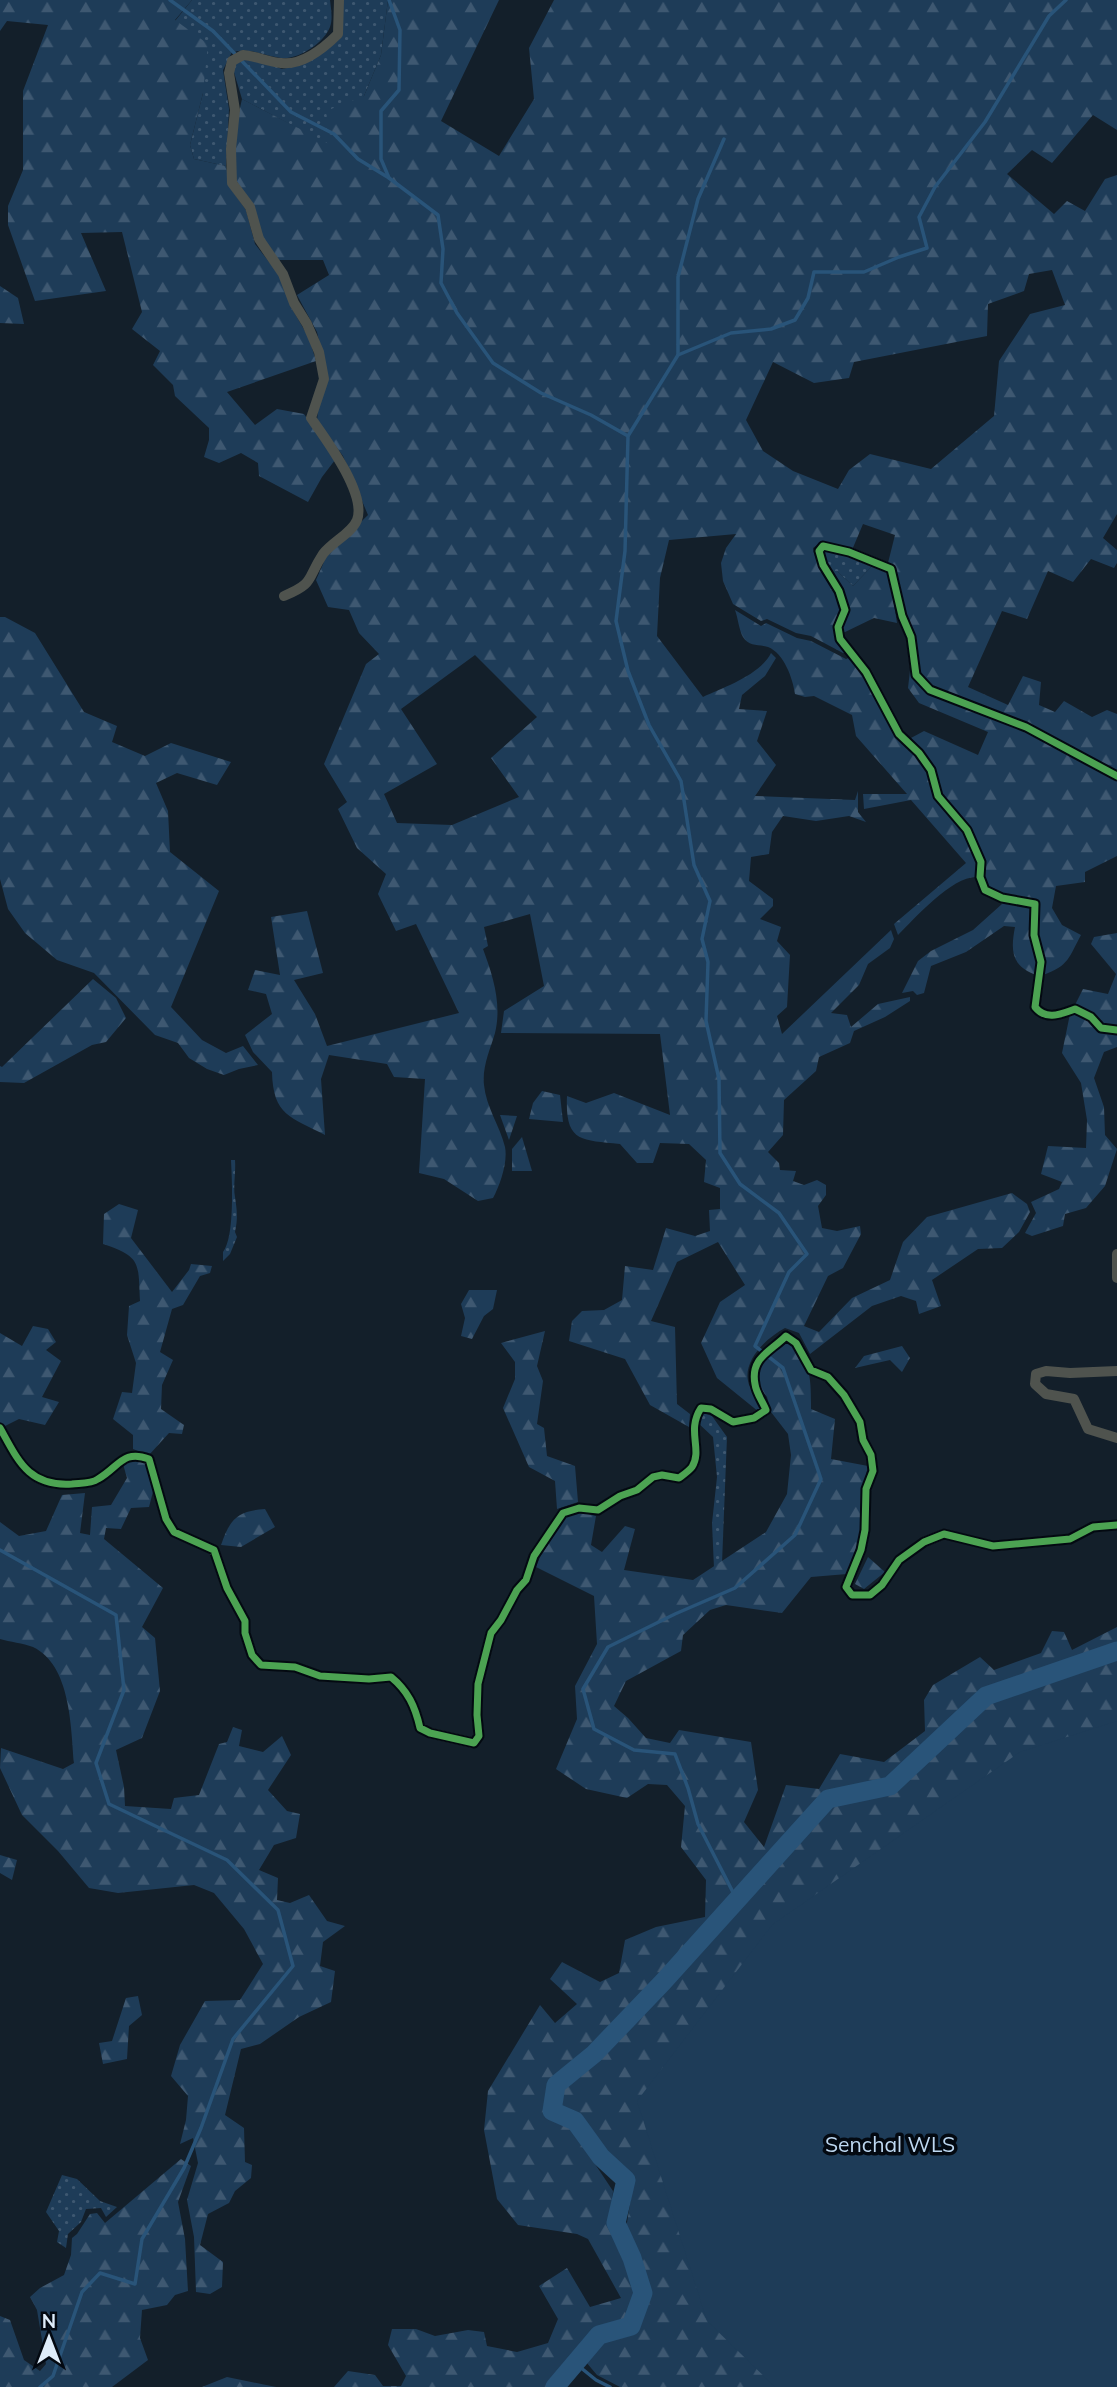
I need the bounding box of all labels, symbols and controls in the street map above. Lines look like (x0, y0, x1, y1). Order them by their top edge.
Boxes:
park label: Senchal WLS (825, 2131, 955, 2157)
north arrow (14, 2303, 84, 2373)
text: N (42, 2309, 56, 2333)

